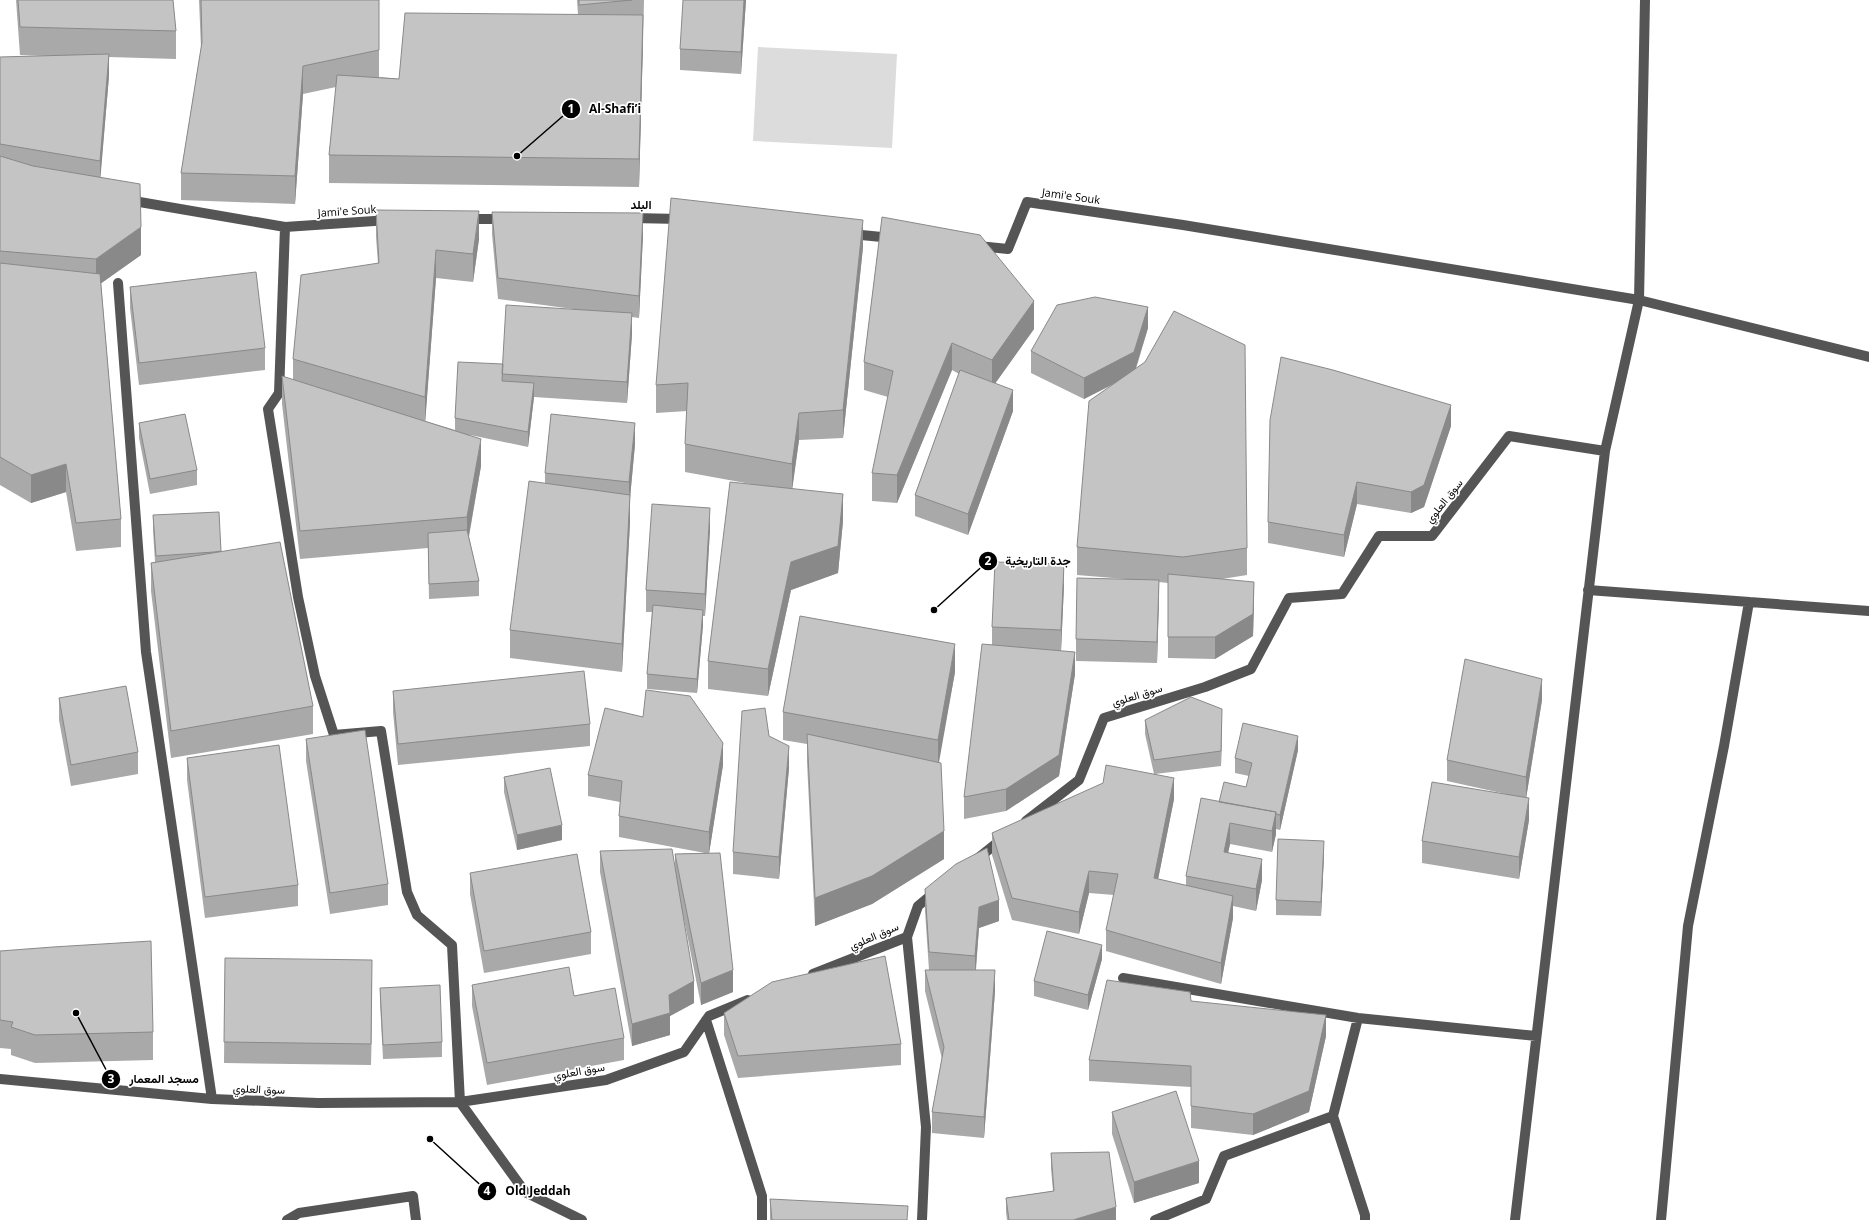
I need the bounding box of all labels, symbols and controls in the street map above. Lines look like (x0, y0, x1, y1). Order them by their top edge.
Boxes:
callout: Al-Shafi’i (561, 97, 649, 121)
text: 1 (568, 100, 574, 117)
text: Al-Shafi’i (589, 100, 641, 117)
street label: Jami'e Souk (1040, 184, 1101, 207)
district label: البلد (630, 196, 652, 213)
street label: Jami'e Souk (316, 201, 377, 220)
street label: سوق العلوي (1422, 475, 1468, 528)
callout: جدة التاريخية (978, 549, 1079, 573)
text: 2 (985, 552, 992, 569)
text: جدة التاريخية (1005, 552, 1071, 569)
street label: سوق العلوي (1110, 680, 1165, 712)
street label: سوق العلوي (847, 918, 902, 955)
street label: سوق العلوي (552, 1059, 607, 1085)
callout: مسجد المعمار (101, 1067, 207, 1091)
text: 3 (108, 1070, 115, 1087)
text: مسجد المعمار (128, 1070, 199, 1087)
street label: سوق العلوي (233, 1080, 286, 1100)
callout: Old Jeddah (477, 1179, 579, 1203)
text: 4 (484, 1182, 491, 1199)
text: Old Jeddah (505, 1182, 571, 1199)

